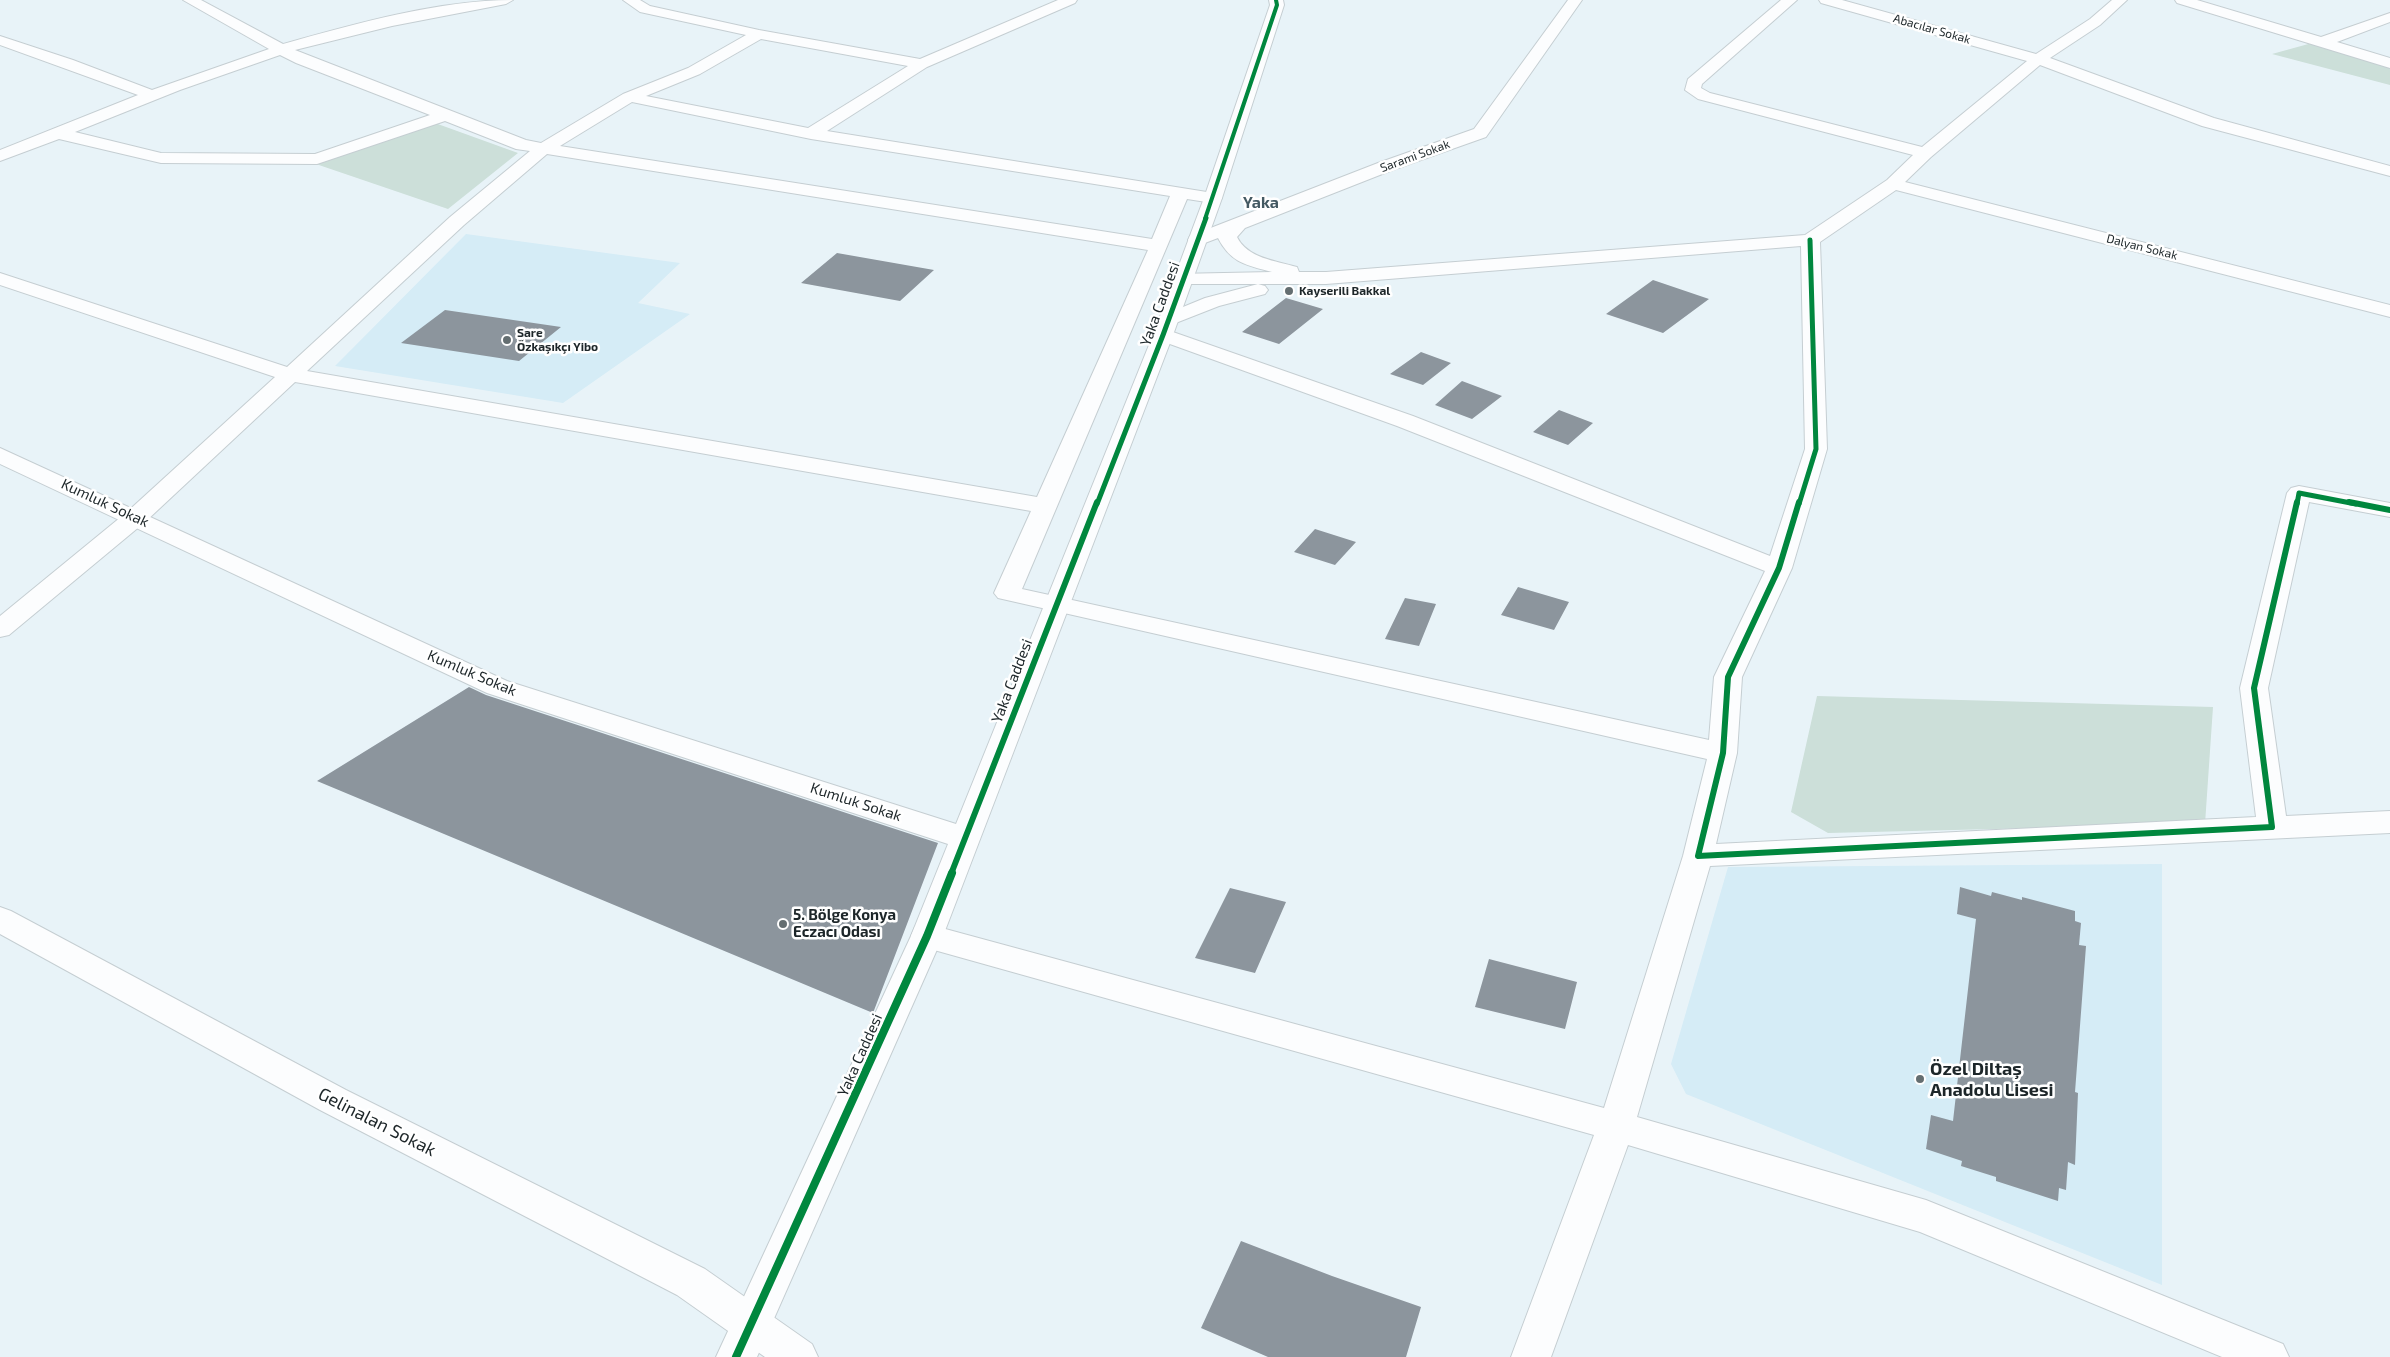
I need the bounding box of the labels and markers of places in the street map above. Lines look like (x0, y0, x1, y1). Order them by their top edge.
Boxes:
place label: Kayserili Bakkal (1299, 284, 1390, 298)
marker: Kayserili Bakkal (1283, 285, 1295, 297)
place label: Sare Özkaşıkçı Yibo (517, 326, 598, 354)
marker: Sare Özkaşıkçı Yibo (501, 334, 513, 346)
place label: 5. Bölge Konya Eczacı Odası (793, 906, 896, 941)
marker: 5. Bölge Konya Eczacı Odası (777, 918, 789, 930)
place label: Özel Diltaş Anadolu Lisesi (1930, 1058, 2054, 1100)
marker: Özel Diltaş Anadolu Lisesi (1914, 1073, 1926, 1085)

